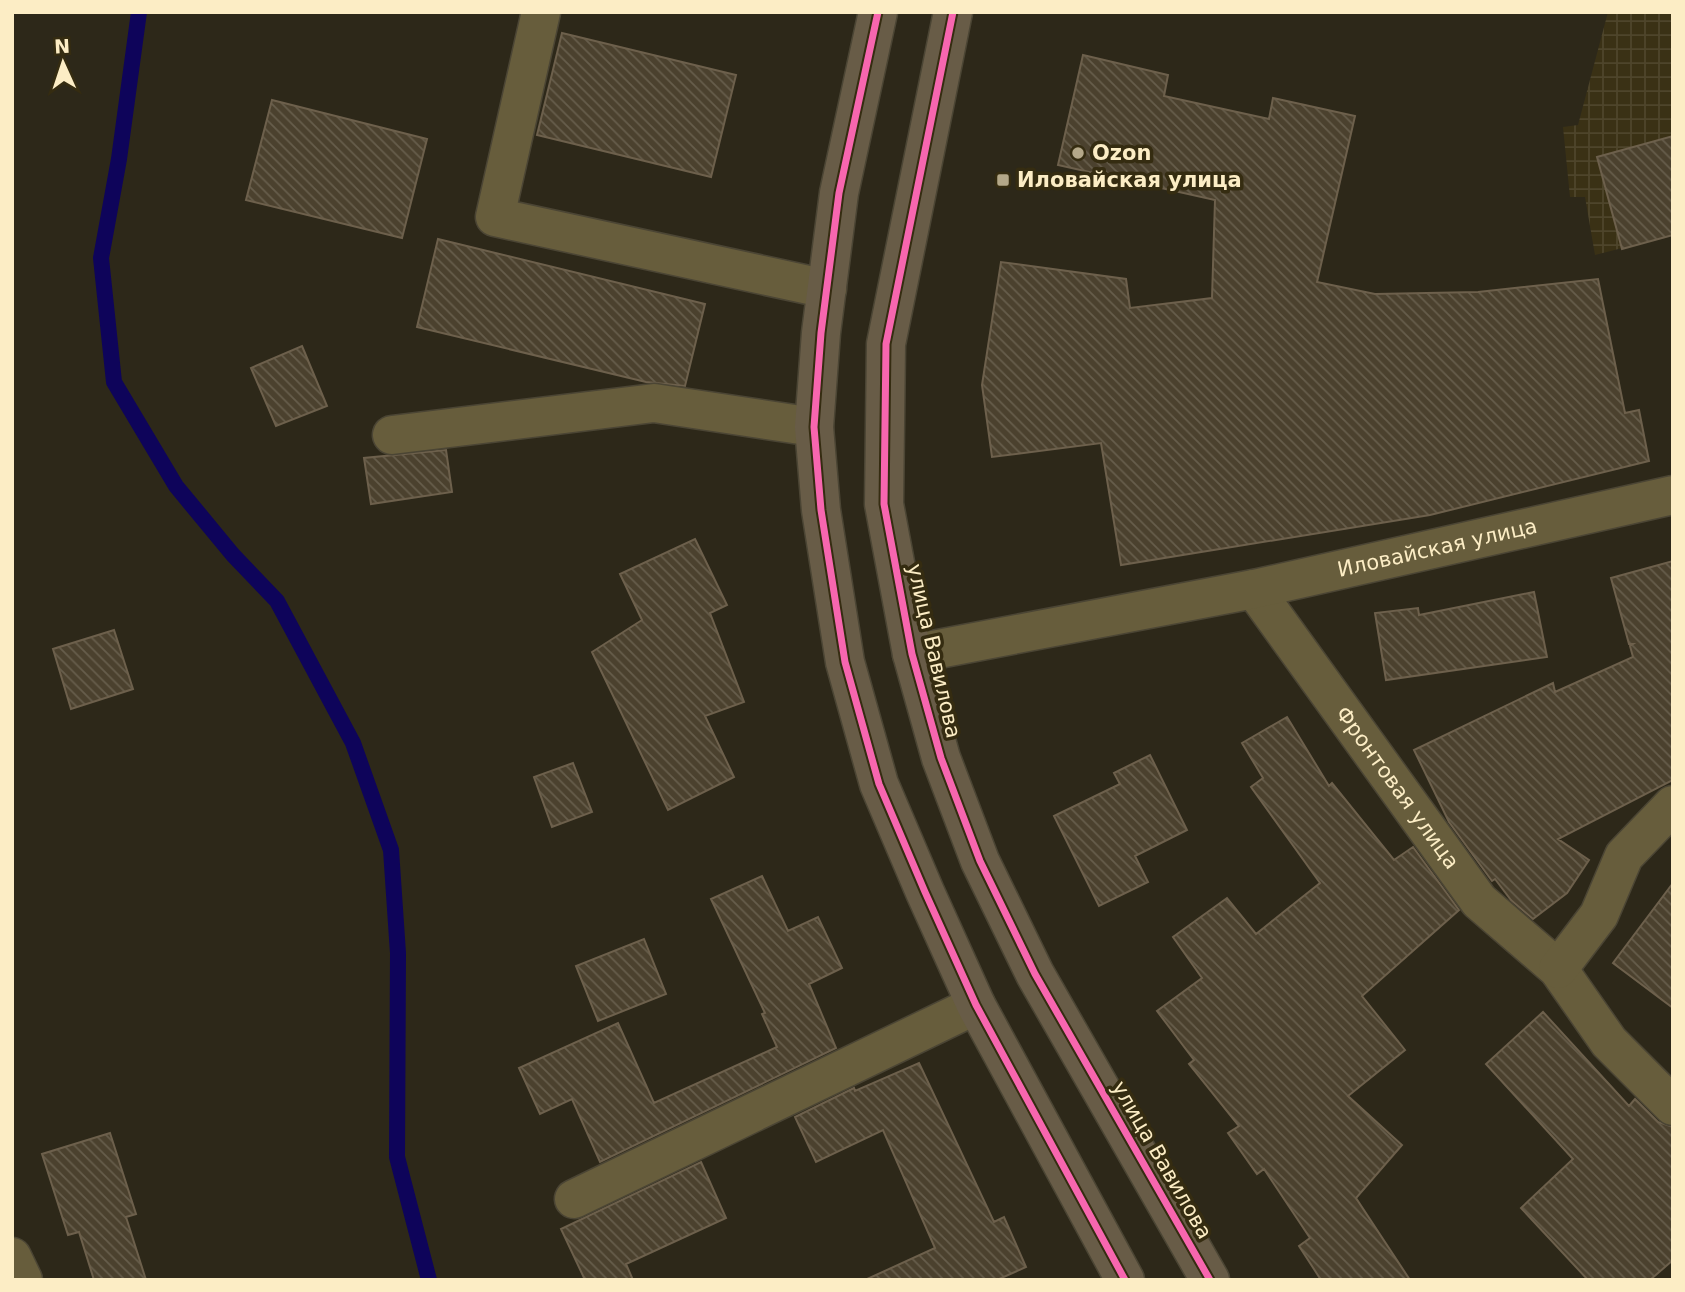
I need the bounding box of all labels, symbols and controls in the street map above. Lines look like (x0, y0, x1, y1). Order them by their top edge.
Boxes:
north arrow (28, 28, 98, 98)
text: N (54, 35, 71, 57)
place label: Ozon (1092, 141, 1151, 165)
marker: Ozon (1070, 145, 1086, 161)
place label: Иловайская улица (1017, 168, 1242, 192)
marker: Иловайская улица (995, 172, 1011, 188)
street label: Иловайская улица (1335, 514, 1540, 582)
street label: улица Вавилова (902, 562, 966, 740)
street label: Фронтовая улица (1331, 702, 1464, 874)
street label: улица Вавилова (1107, 1077, 1217, 1243)

